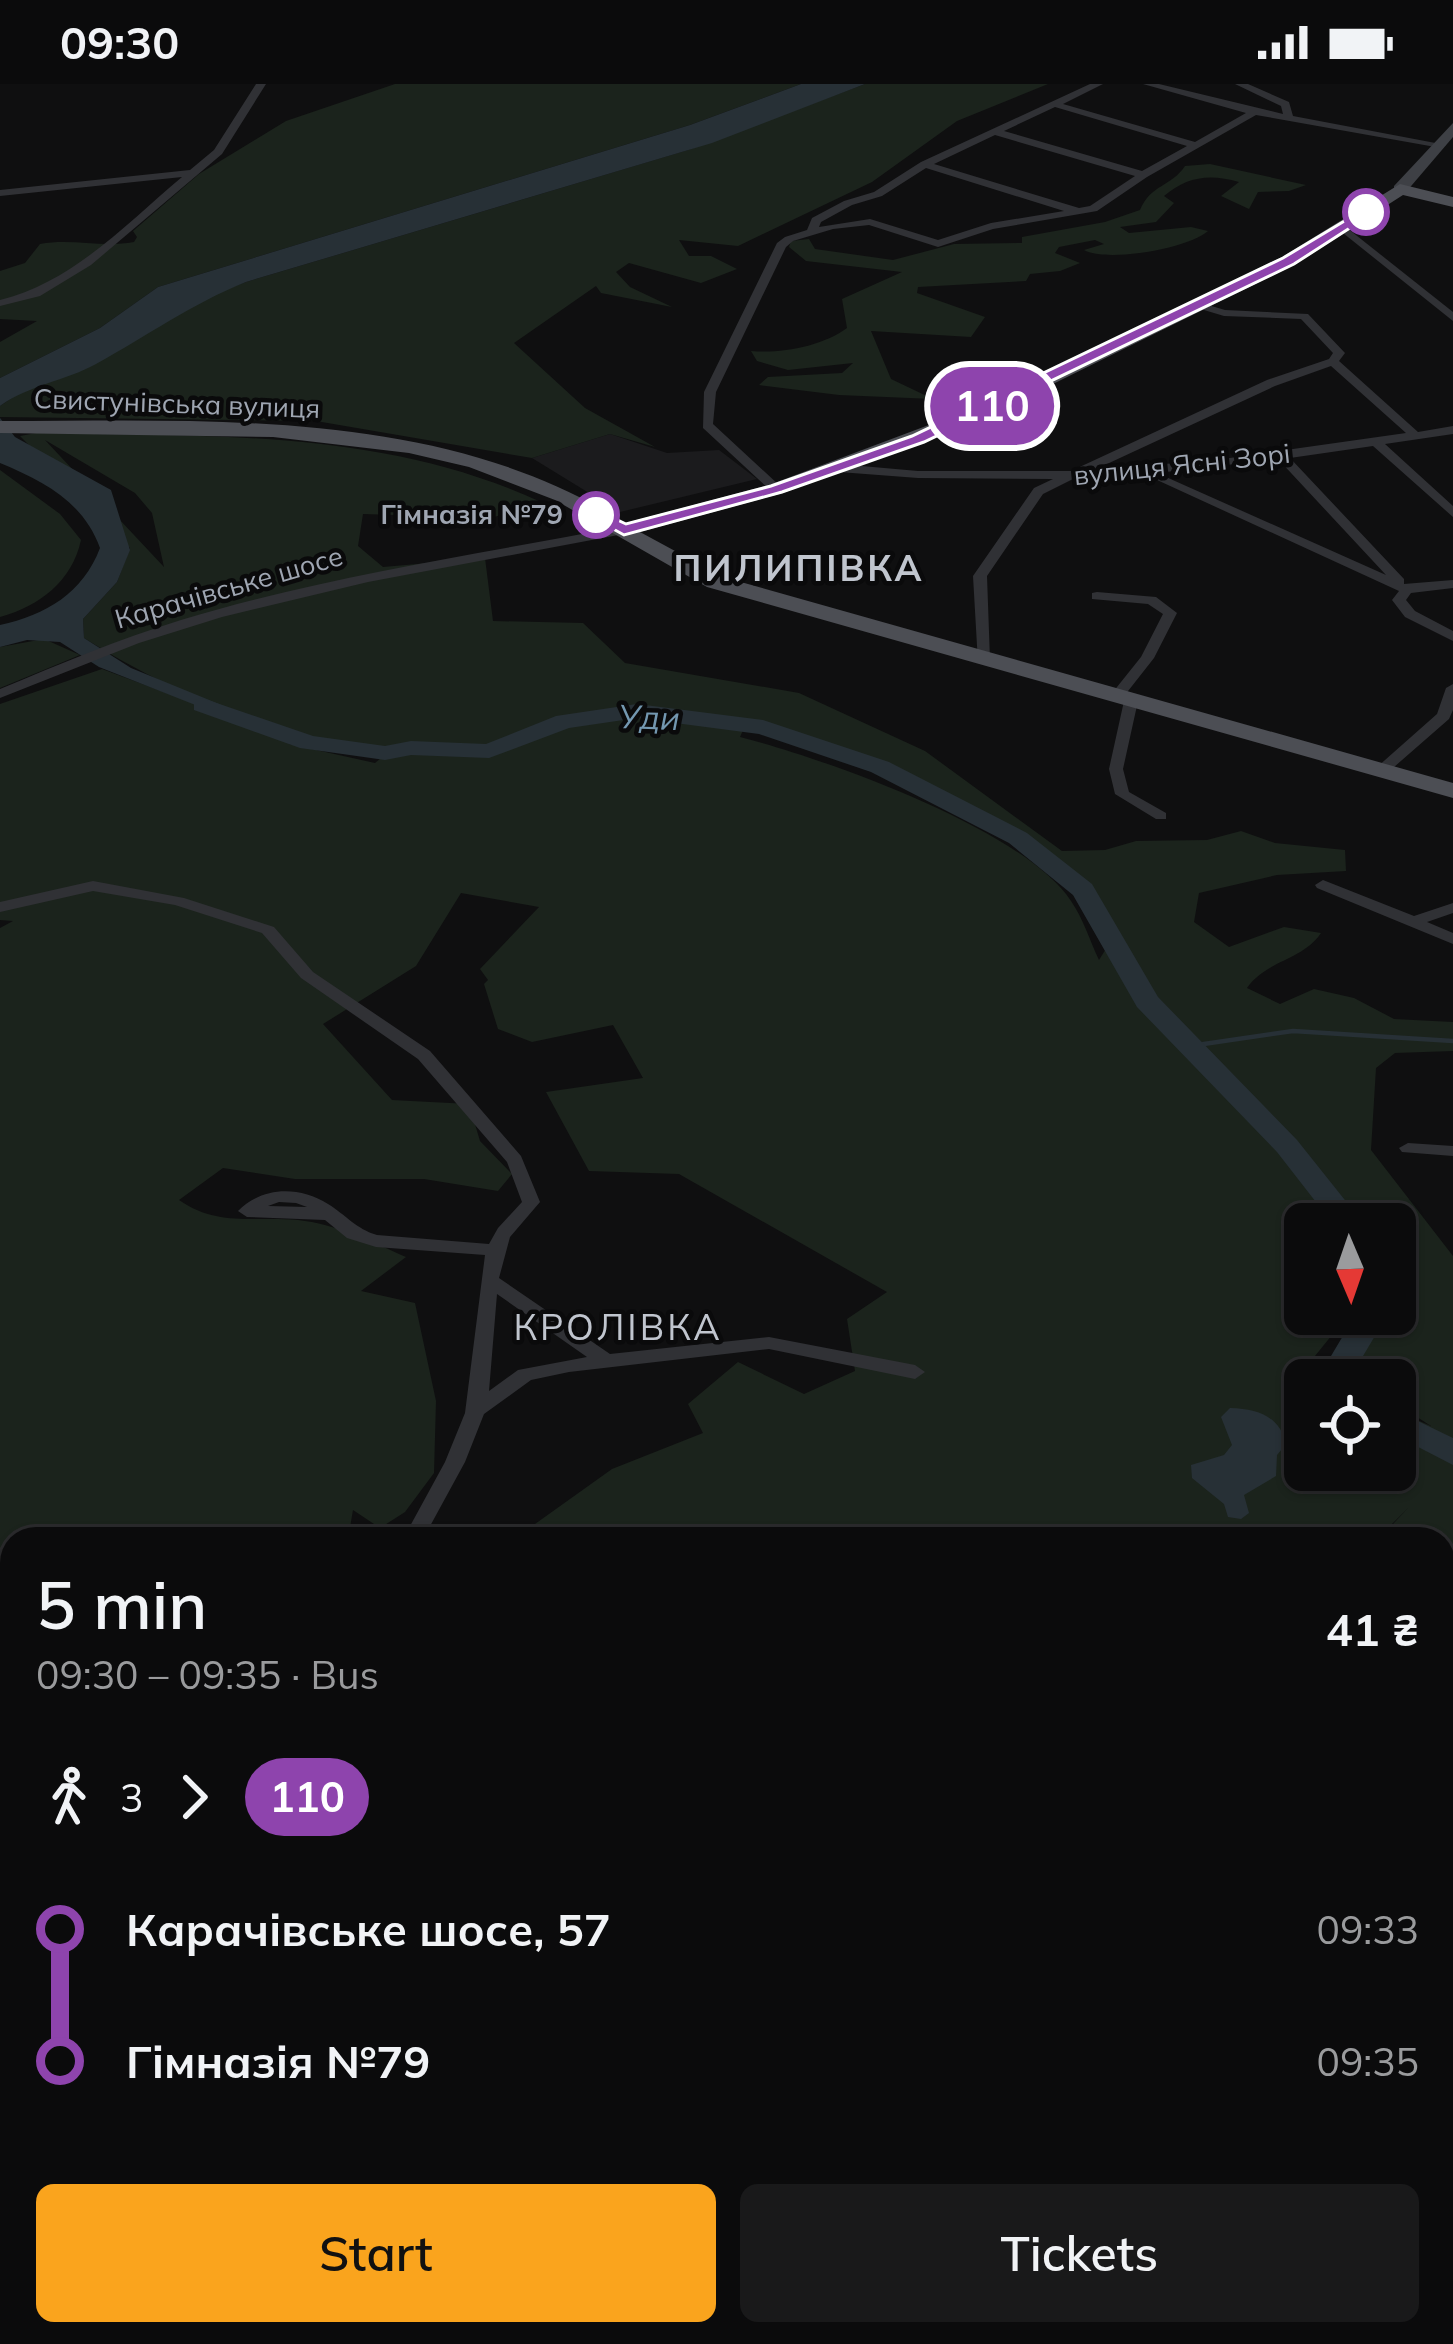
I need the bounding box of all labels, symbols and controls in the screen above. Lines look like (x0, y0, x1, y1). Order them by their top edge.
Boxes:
text: 09:30 (60, 14, 179, 70)
unlabelled marker (1344, 190, 1388, 234)
line badge: 110 (923, 367, 1061, 445)
text: 110 (954, 379, 1030, 432)
street label: Свистунівська вулиця (33, 381, 321, 425)
street label: вулиця Ясні Зорі (1072, 436, 1292, 492)
marker: Гімназія №79 (574, 493, 618, 537)
place label: Гімназія №79 (380, 497, 563, 531)
street label: Карачівське шосе (111, 538, 347, 636)
district label: ПИЛИПІВКА (673, 545, 925, 590)
water label: Уди (618, 695, 681, 738)
north arrow (1284, 1203, 1416, 1335)
map controls (1284, 1203, 1416, 1491)
district label: КРОЛІВКА (513, 1304, 723, 1349)
button: locate (1284, 1359, 1416, 1491)
text: 5 min (36, 1563, 207, 1646)
text: 41 ₴ (1326, 1601, 1419, 1657)
text: 09:30 – 09:35 · Bus (36, 1650, 379, 1699)
icon: walk (36, 1764, 102, 1830)
icon: forward (161, 1764, 227, 1830)
text: 110 (269, 1770, 345, 1823)
text: 3 (120, 1773, 143, 1822)
text: Карачівське шосе, 57 (126, 1901, 611, 1957)
text: 09:33 (1317, 1905, 1419, 1954)
text: Гімназія №79 (126, 2033, 430, 2089)
text: 09:35 (1317, 2037, 1419, 2086)
button: Start (36, 2184, 716, 2322)
button: Tickets (740, 2184, 1419, 2322)

